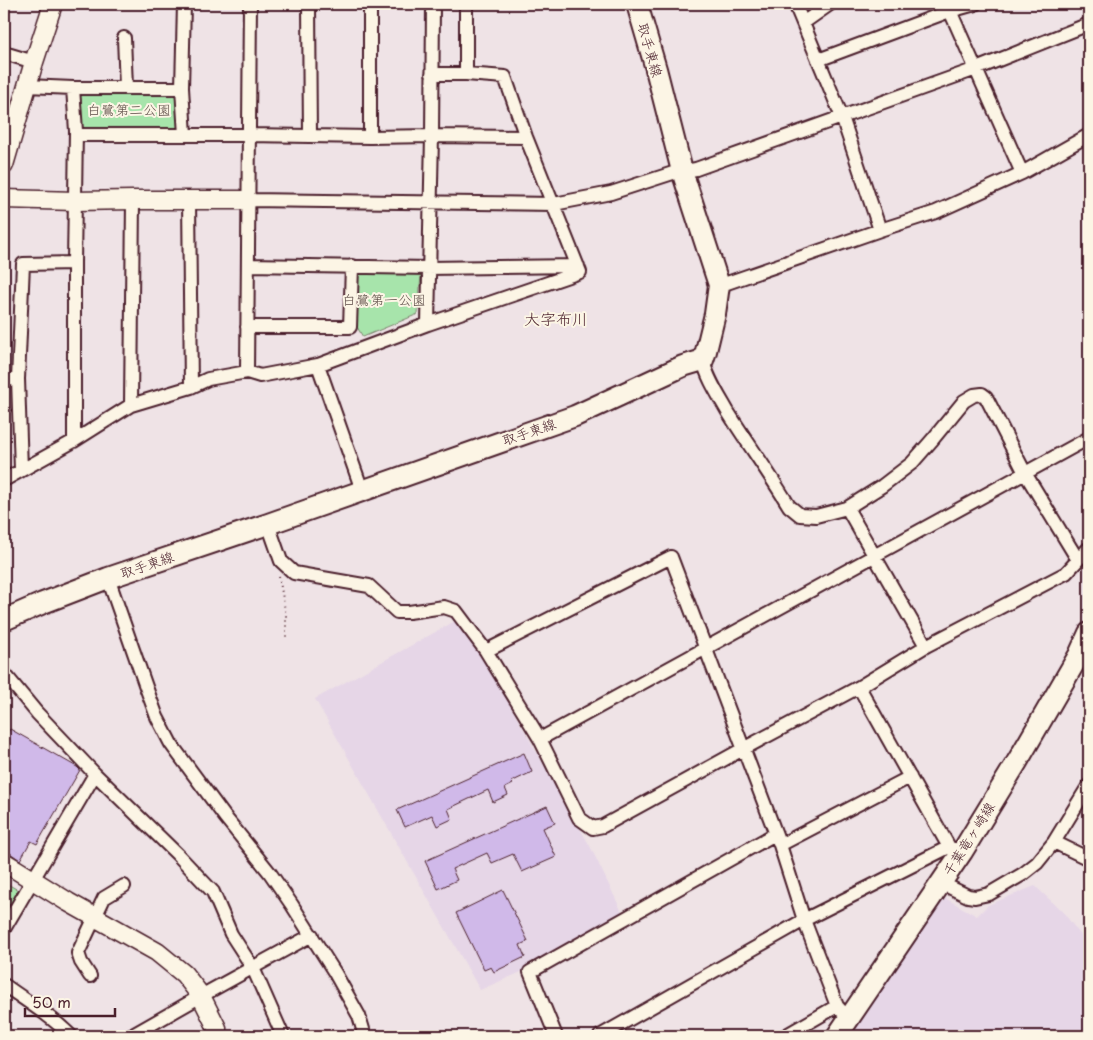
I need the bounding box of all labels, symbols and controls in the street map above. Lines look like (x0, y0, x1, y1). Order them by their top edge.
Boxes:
street label: 取手東線 (633, 20, 668, 80)
park label: 白鷺第二公園 (87, 99, 171, 120)
park label: 白鷺第一公園 (342, 289, 426, 310)
district label: 大字布川 (524, 306, 588, 330)
street label: 取手東線 (499, 412, 559, 451)
street label: 取手東線 (117, 545, 177, 584)
street label: 千葉竜ヶ崎線 (937, 798, 1000, 880)
scale bar (25, 985, 115, 1017)
text: 50 m (32, 990, 71, 1013)

